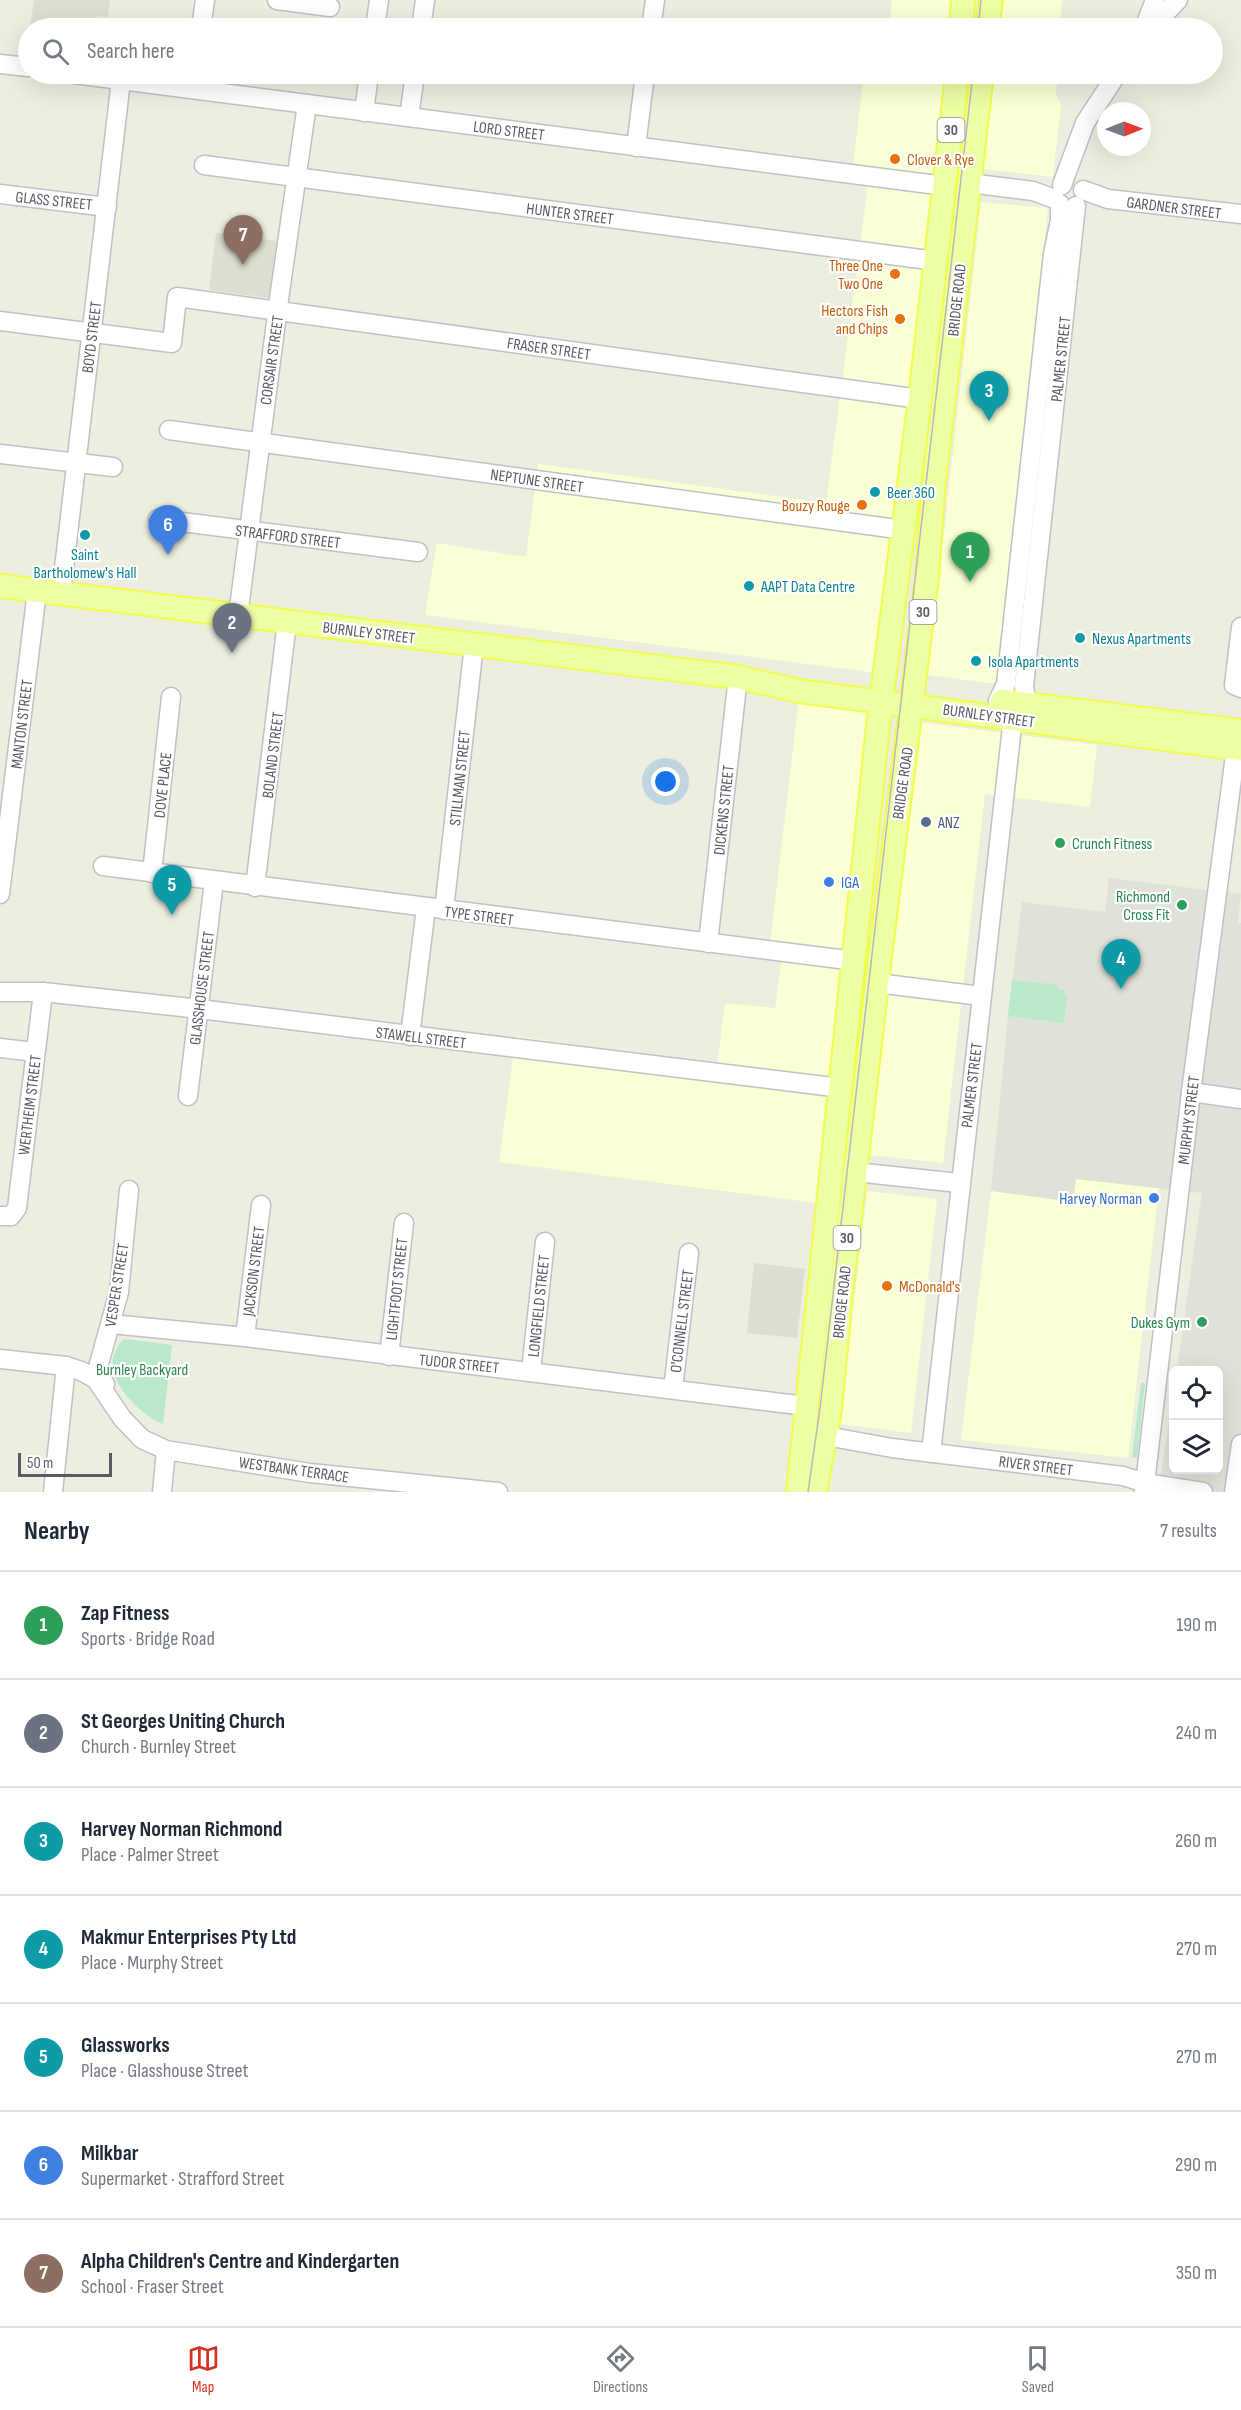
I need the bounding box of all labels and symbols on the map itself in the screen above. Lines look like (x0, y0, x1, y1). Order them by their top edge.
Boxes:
north arrow (1097, 102, 1151, 156)
street label: LORD STREET (472, 118, 546, 145)
road number: 30 (938, 118, 964, 142)
place label: Clover & Rye (907, 151, 974, 170)
marker: Clover & Rye (888, 152, 902, 166)
street label: GLASS STREET (14, 188, 94, 215)
street label: GARDNER STREET (1125, 193, 1223, 224)
street label: HUNTER STREET (525, 200, 615, 229)
pin: 7 (224, 216, 262, 265)
place label: Three One Two One (829, 257, 883, 294)
street label: BRIDGE ROAD (944, 263, 971, 337)
marker: Three One Two One (888, 267, 902, 281)
street label: BOYD STREET (79, 300, 106, 374)
place label: Hectors Fish and Chips (821, 302, 888, 339)
marker: Hectors Fish and Chips (893, 312, 907, 326)
street label: CORSAIR STREET (257, 314, 288, 406)
street label: PALMER STREET (1048, 315, 1075, 403)
street label: FRASER STREET (506, 334, 592, 365)
pin: 3 (970, 372, 1008, 421)
street label: NEPTUNE STREET (489, 466, 585, 497)
place label: Beer 360 (887, 484, 935, 503)
marker: Beer 360 (868, 485, 882, 499)
place label: Bouzy Rouge (782, 497, 850, 516)
marker: Bouzy Rouge (855, 498, 869, 512)
pin: 6 (148, 506, 188, 555)
street label: STRAFFORD STREET (234, 522, 342, 553)
marker: Saint Bartholomew's Hall (78, 528, 92, 542)
pin: 1 (950, 532, 990, 582)
place label: Saint Bartholomew's Hall (34, 546, 136, 583)
place label: AAPT Data Centre (760, 578, 855, 597)
marker: AAPT Data Centre (742, 579, 756, 593)
road number: 30 (910, 600, 936, 624)
pin: 2 (212, 604, 252, 653)
street label: BURNLEY STREET (322, 618, 416, 649)
place label: Nexus Apartments (1092, 630, 1191, 649)
marker: Nexus Apartments (1073, 631, 1087, 645)
place label: Isola Apartments (988, 653, 1079, 672)
marker: Isola Apartments (969, 654, 983, 668)
street label: MANTON STREET (8, 678, 37, 770)
street label: BURNLEY STREET (942, 701, 1036, 732)
street label: BOLAND STREET (259, 710, 288, 799)
street label: STILLMAN STREET (446, 729, 475, 827)
street label: BRIDGE ROAD (889, 746, 918, 820)
street label: DOVE PLACE (151, 751, 176, 819)
street label: DICKENS STREET (710, 764, 739, 856)
your location (651, 767, 680, 796)
place label: ANZ (937, 814, 960, 833)
marker: ANZ (919, 815, 933, 829)
place label: Crunch Fitness (1072, 835, 1153, 854)
marker: Crunch Fitness (1053, 836, 1067, 850)
pin: 5 (152, 866, 192, 915)
place label: IGA (841, 874, 859, 893)
marker: IGA (822, 875, 836, 889)
place label: Richmond Cross Fit (1116, 888, 1170, 925)
marker: Richmond Cross Fit (1175, 898, 1189, 912)
street label: TYPE STREET (443, 903, 515, 930)
street label: GLASSHOUSE STREET (186, 930, 219, 1046)
pin: 4 (1102, 940, 1140, 989)
street label: STAWELL STREET (375, 1024, 468, 1054)
street label: PALMER STREET (958, 1041, 987, 1129)
street label: WERTHEIM STREET (15, 1053, 46, 1156)
street label: MURPHY STREET (1175, 1074, 1204, 1166)
place label: Harvey Norman (1059, 1190, 1142, 1209)
marker: Harvey Norman (1147, 1191, 1161, 1205)
street label: JACKSON STREET (239, 1225, 270, 1318)
road number: 30 (834, 1226, 860, 1250)
street label: LIGHTFOOT STREET (383, 1237, 412, 1341)
street label: VESPER STREET (102, 1242, 134, 1328)
street label: LONGFIELD STREET (525, 1254, 554, 1358)
street label: BRIDGE ROAD (829, 1265, 856, 1339)
street label: O'CONNELL STREET (667, 1268, 698, 1374)
place label: McDonald's (899, 1278, 961, 1297)
marker: McDonald's (880, 1279, 894, 1293)
place label: Dukes Gym (1131, 1314, 1190, 1333)
marker: Dukes Gym (1195, 1315, 1209, 1329)
street label: TUDOR STREET (418, 1351, 500, 1378)
park label: Burnley Backyard (96, 1361, 188, 1380)
scale bar (18, 1450, 112, 1478)
street label: WESTBANK TERRACE (238, 1453, 350, 1488)
street label: RIVER STREET (998, 1453, 1075, 1481)

